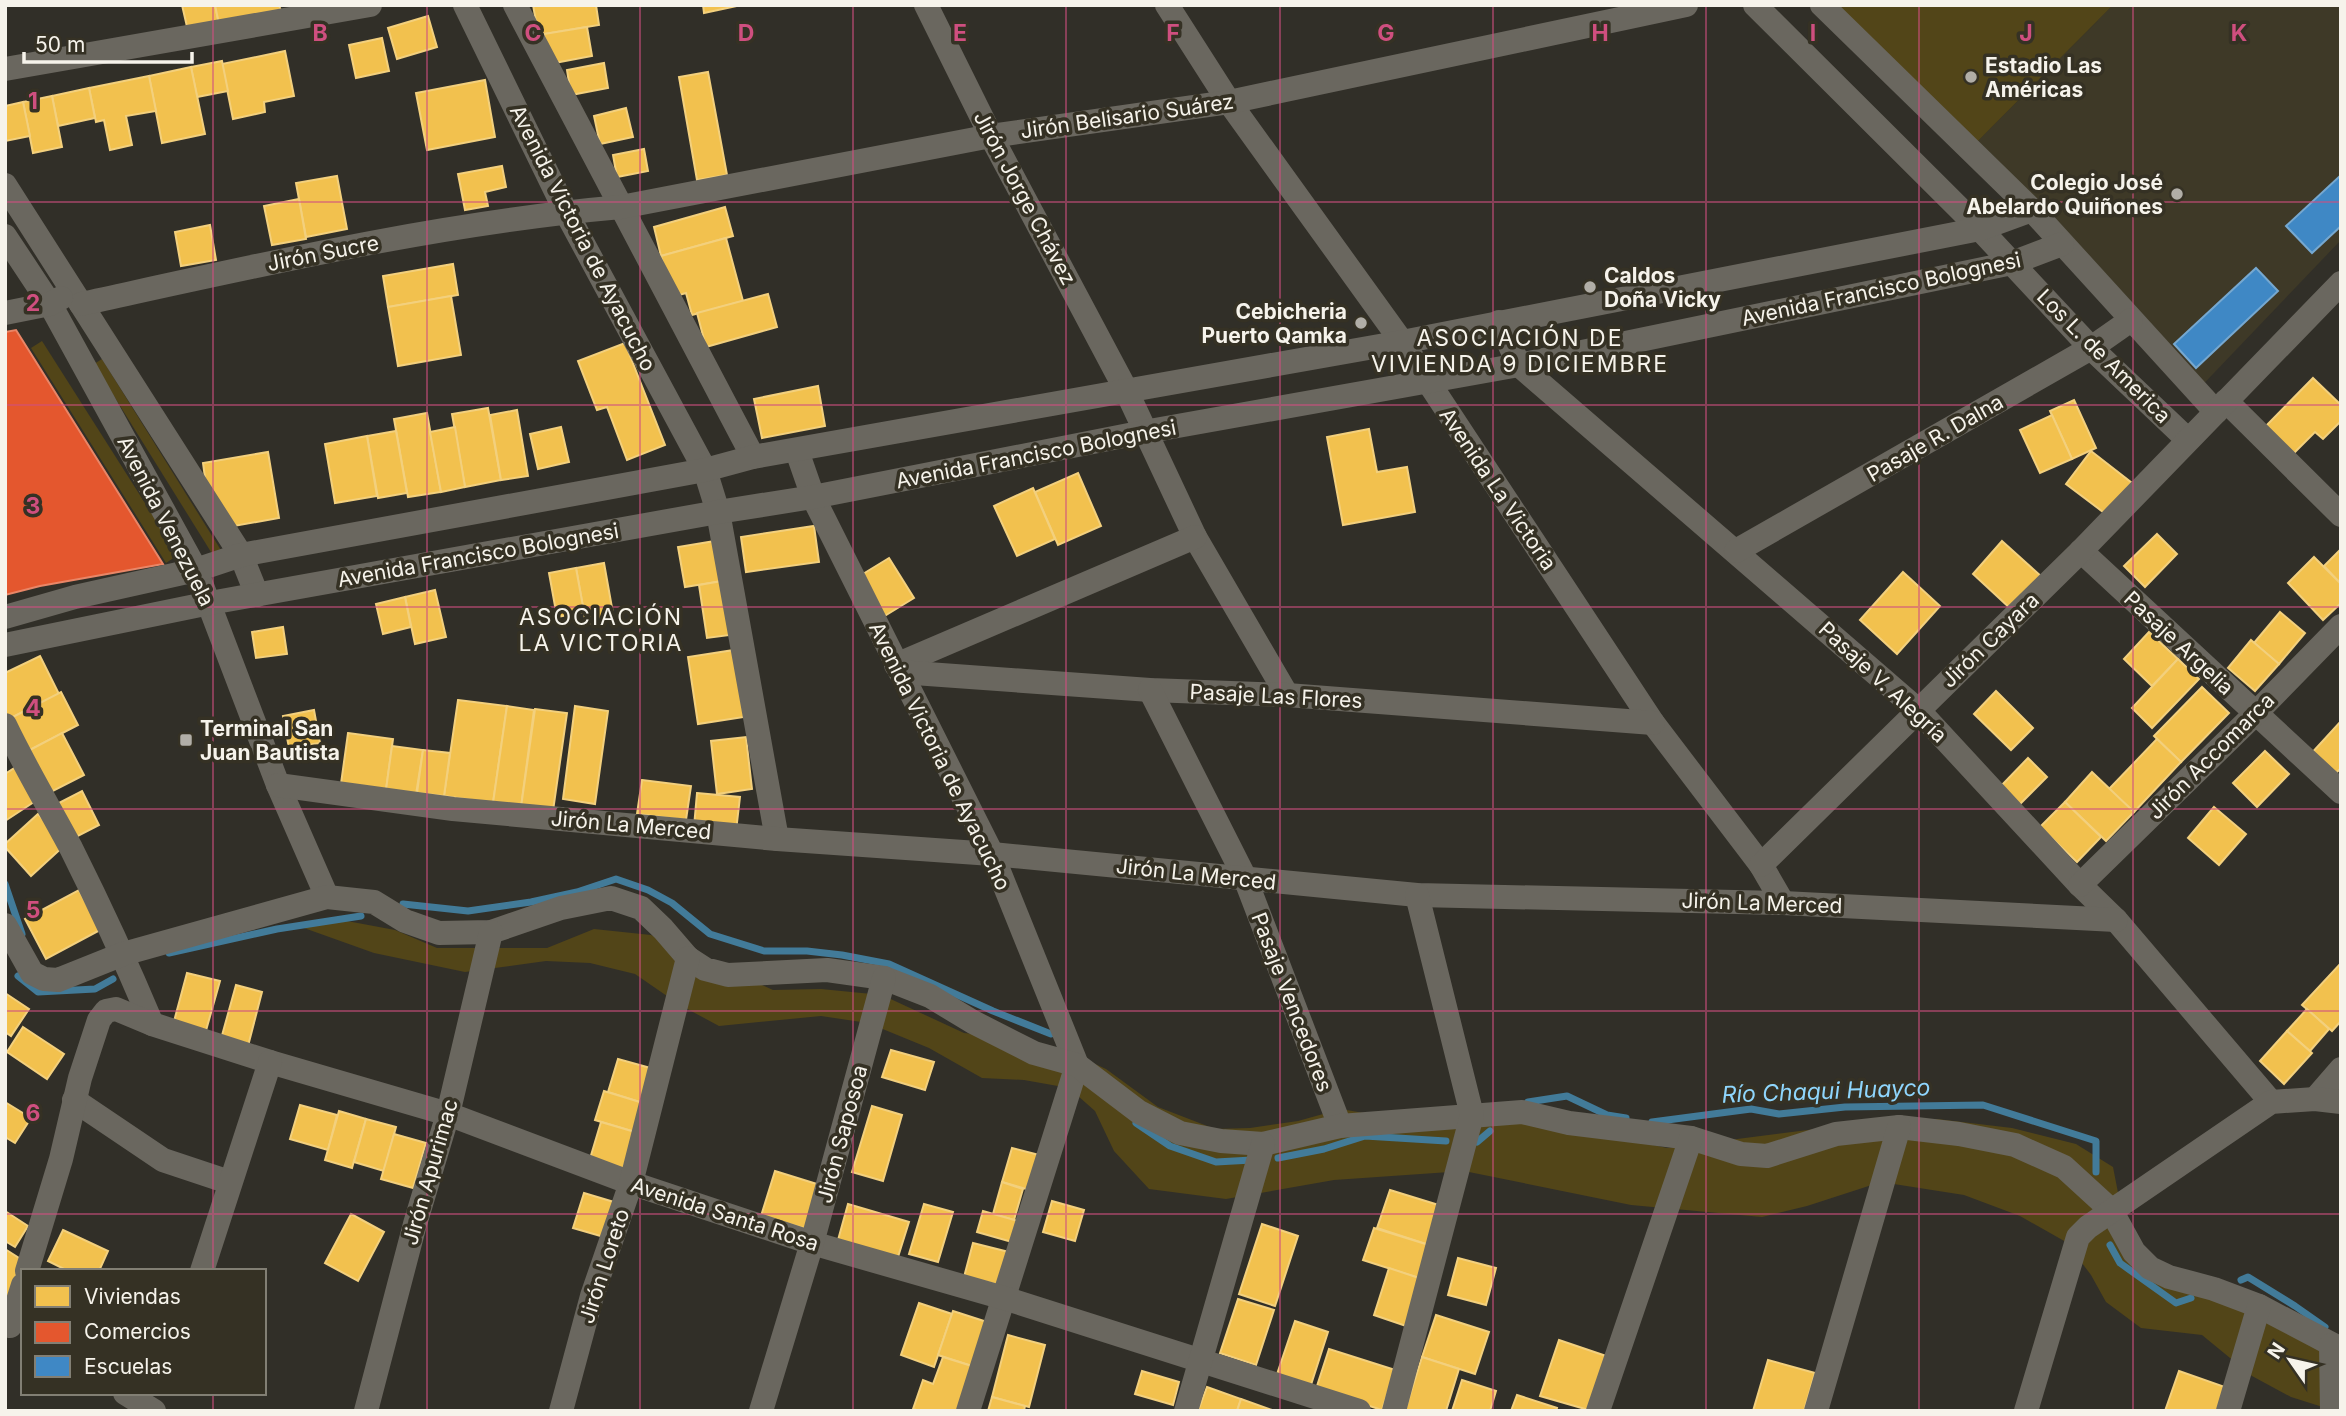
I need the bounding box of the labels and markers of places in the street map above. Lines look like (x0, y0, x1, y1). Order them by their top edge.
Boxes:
place label: Estadio Las Américas (1985, 53, 2102, 102)
marker: Estadio Las Américas (1963, 69, 1979, 85)
place label: Colegio José Abelardo Quiñones (1966, 170, 2163, 219)
marker: Colegio José Abelardo Quiñones (2169, 186, 2185, 202)
place label: Caldos Doña Vicky (1604, 263, 1721, 312)
marker: Caldos Doña Vicky (1582, 279, 1598, 295)
place label: Cebicheria Puerto Qamka (1201, 299, 1347, 348)
marker: Cebicheria Puerto Qamka (1353, 315, 1369, 331)
place label: Terminal San Juan Bautista (200, 716, 340, 765)
marker: Terminal San Juan Bautista (178, 732, 194, 748)

